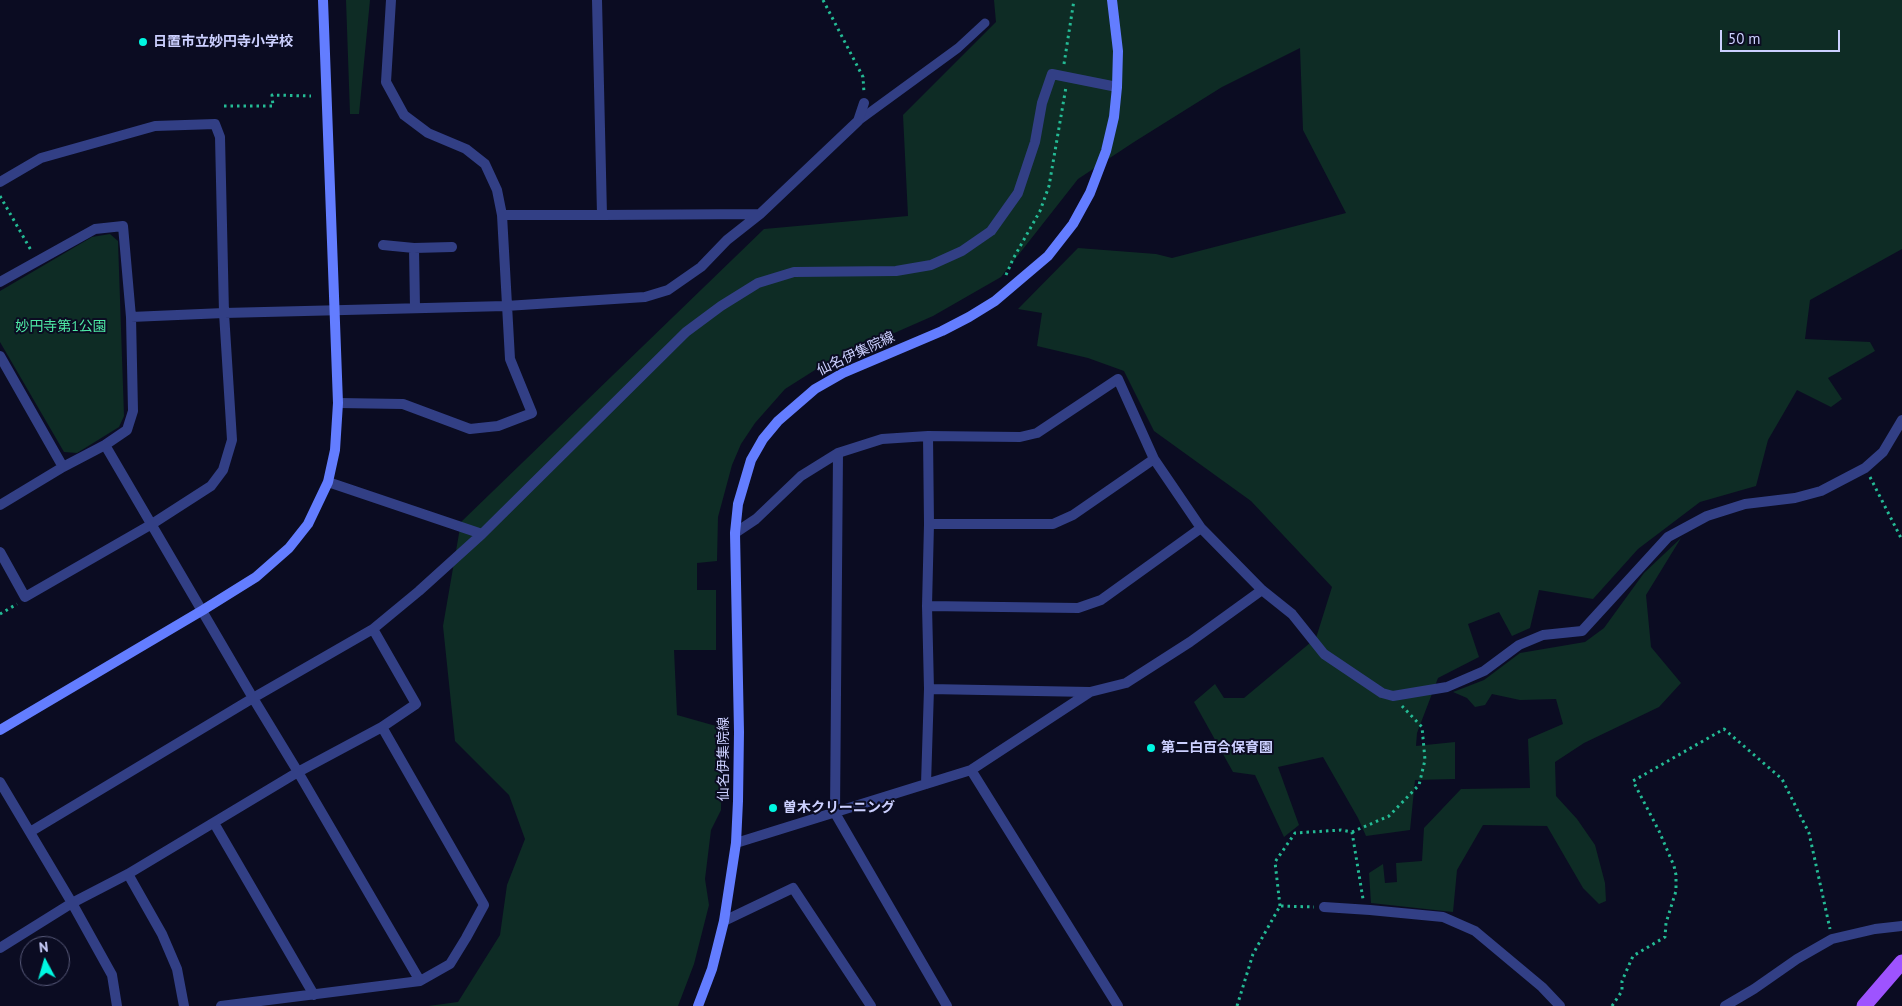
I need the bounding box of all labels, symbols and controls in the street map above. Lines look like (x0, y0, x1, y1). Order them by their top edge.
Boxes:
scale bar (1722, 20, 1842, 52)
text: 50 m (1728, 29, 1761, 48)
place label: 日置市立妙円寺小学校 (153, 34, 293, 50)
marker: 日置市立妙円寺小学校 (137, 36, 149, 48)
park label: 妙円寺第1公園 (15, 319, 107, 335)
street label: 仙名伊集院線 (814, 329, 898, 379)
street label: 仙名伊集院線 (716, 717, 732, 801)
place label: 第二白百合保育園 (1161, 740, 1273, 756)
marker: 第二白百合保育園 (1145, 742, 1157, 754)
place label: 曽木クリーニング (783, 800, 895, 816)
marker: 曽木クリーニング (767, 802, 779, 814)
north arrow (20, 936, 70, 986)
text: N (38, 938, 49, 957)

